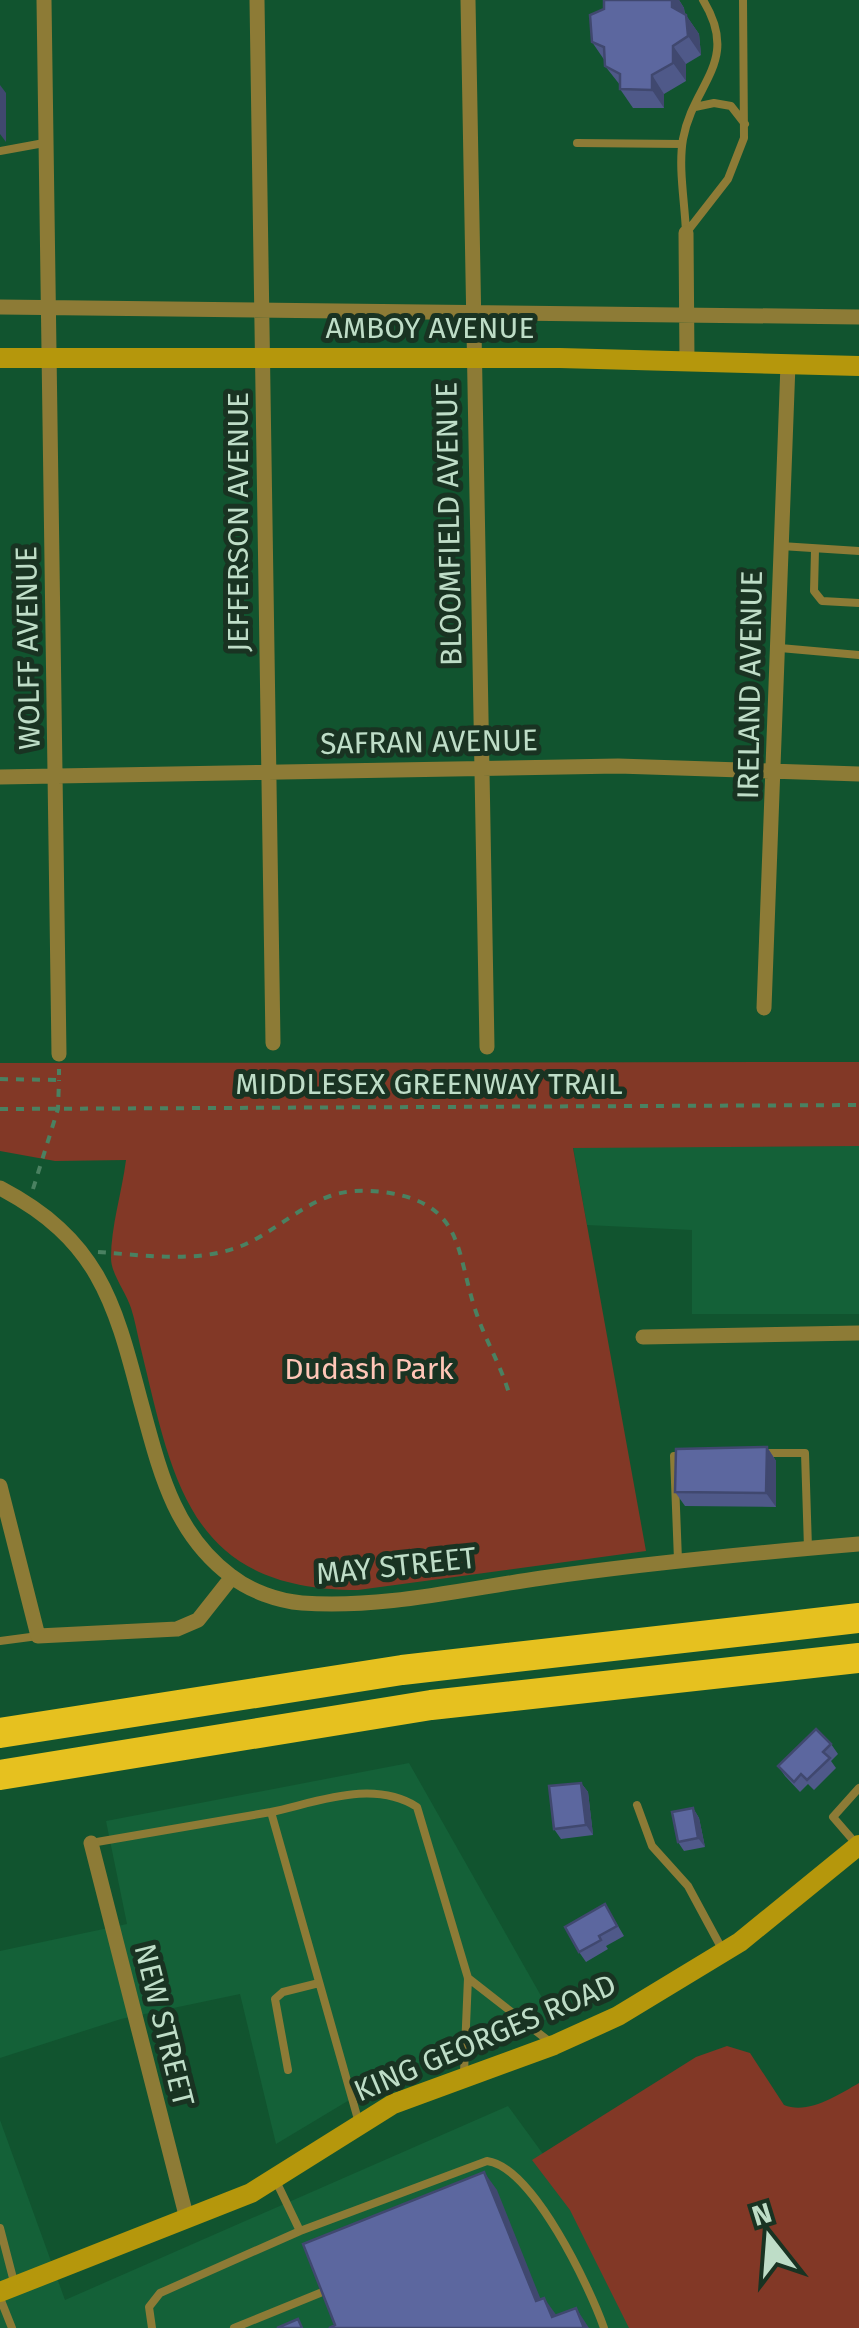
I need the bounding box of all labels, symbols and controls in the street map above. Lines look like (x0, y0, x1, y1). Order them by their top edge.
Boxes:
street label: AMBOY AVENUE (326, 310, 534, 346)
street label: BLOOMFIELD AVENUE (429, 382, 469, 666)
street label: JEFFERSON AVENUE (220, 392, 256, 652)
street label: WOLFF AVENUE (8, 546, 48, 750)
street label: IRELAND AVENUE (730, 570, 770, 800)
street label: SAFRAN AVENUE (320, 722, 538, 762)
street label: MIDDLESEX GREENWAY TRAIL (235, 1066, 623, 1102)
park label: Dudash Park (284, 1351, 454, 1387)
street label: MAY STREET (314, 1540, 478, 1592)
street label: NEW STREET (126, 1940, 202, 2110)
street label: KING GEORGES ROAD (349, 1967, 621, 2109)
north arrow (719, 2188, 819, 2288)
text: N (748, 2196, 776, 2233)

